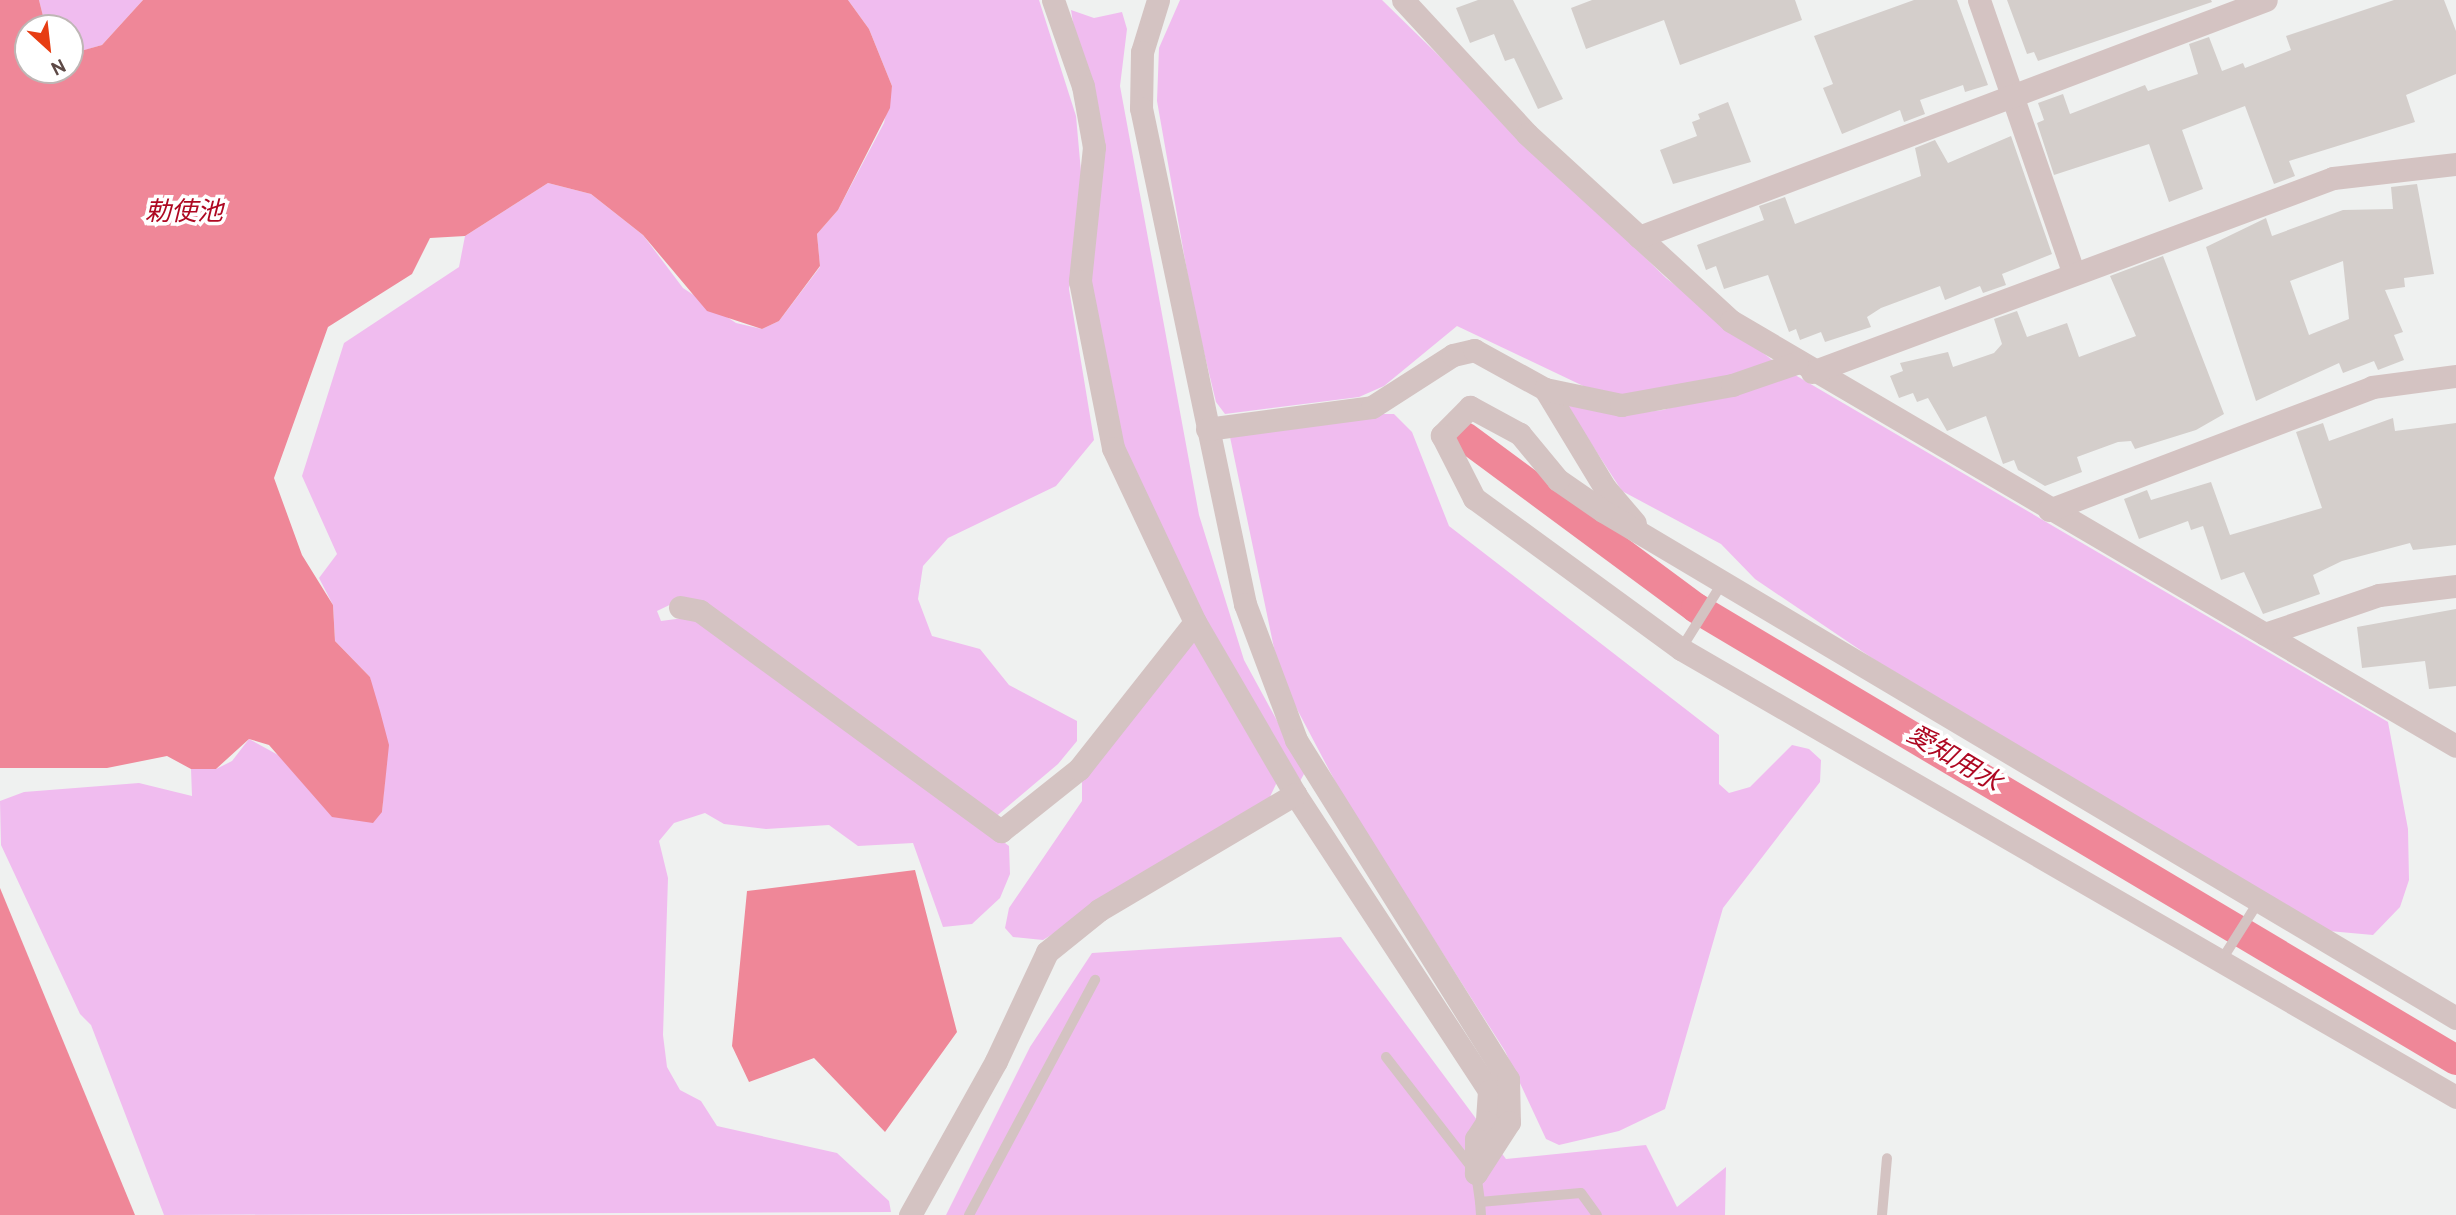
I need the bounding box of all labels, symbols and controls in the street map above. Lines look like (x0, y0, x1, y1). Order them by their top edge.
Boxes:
north arrow (14, 14, 84, 84)
text: N (46, 52, 69, 80)
water label: 勅使池 (145, 198, 223, 230)
water label: 愛知用水 (1900, 720, 2006, 800)

